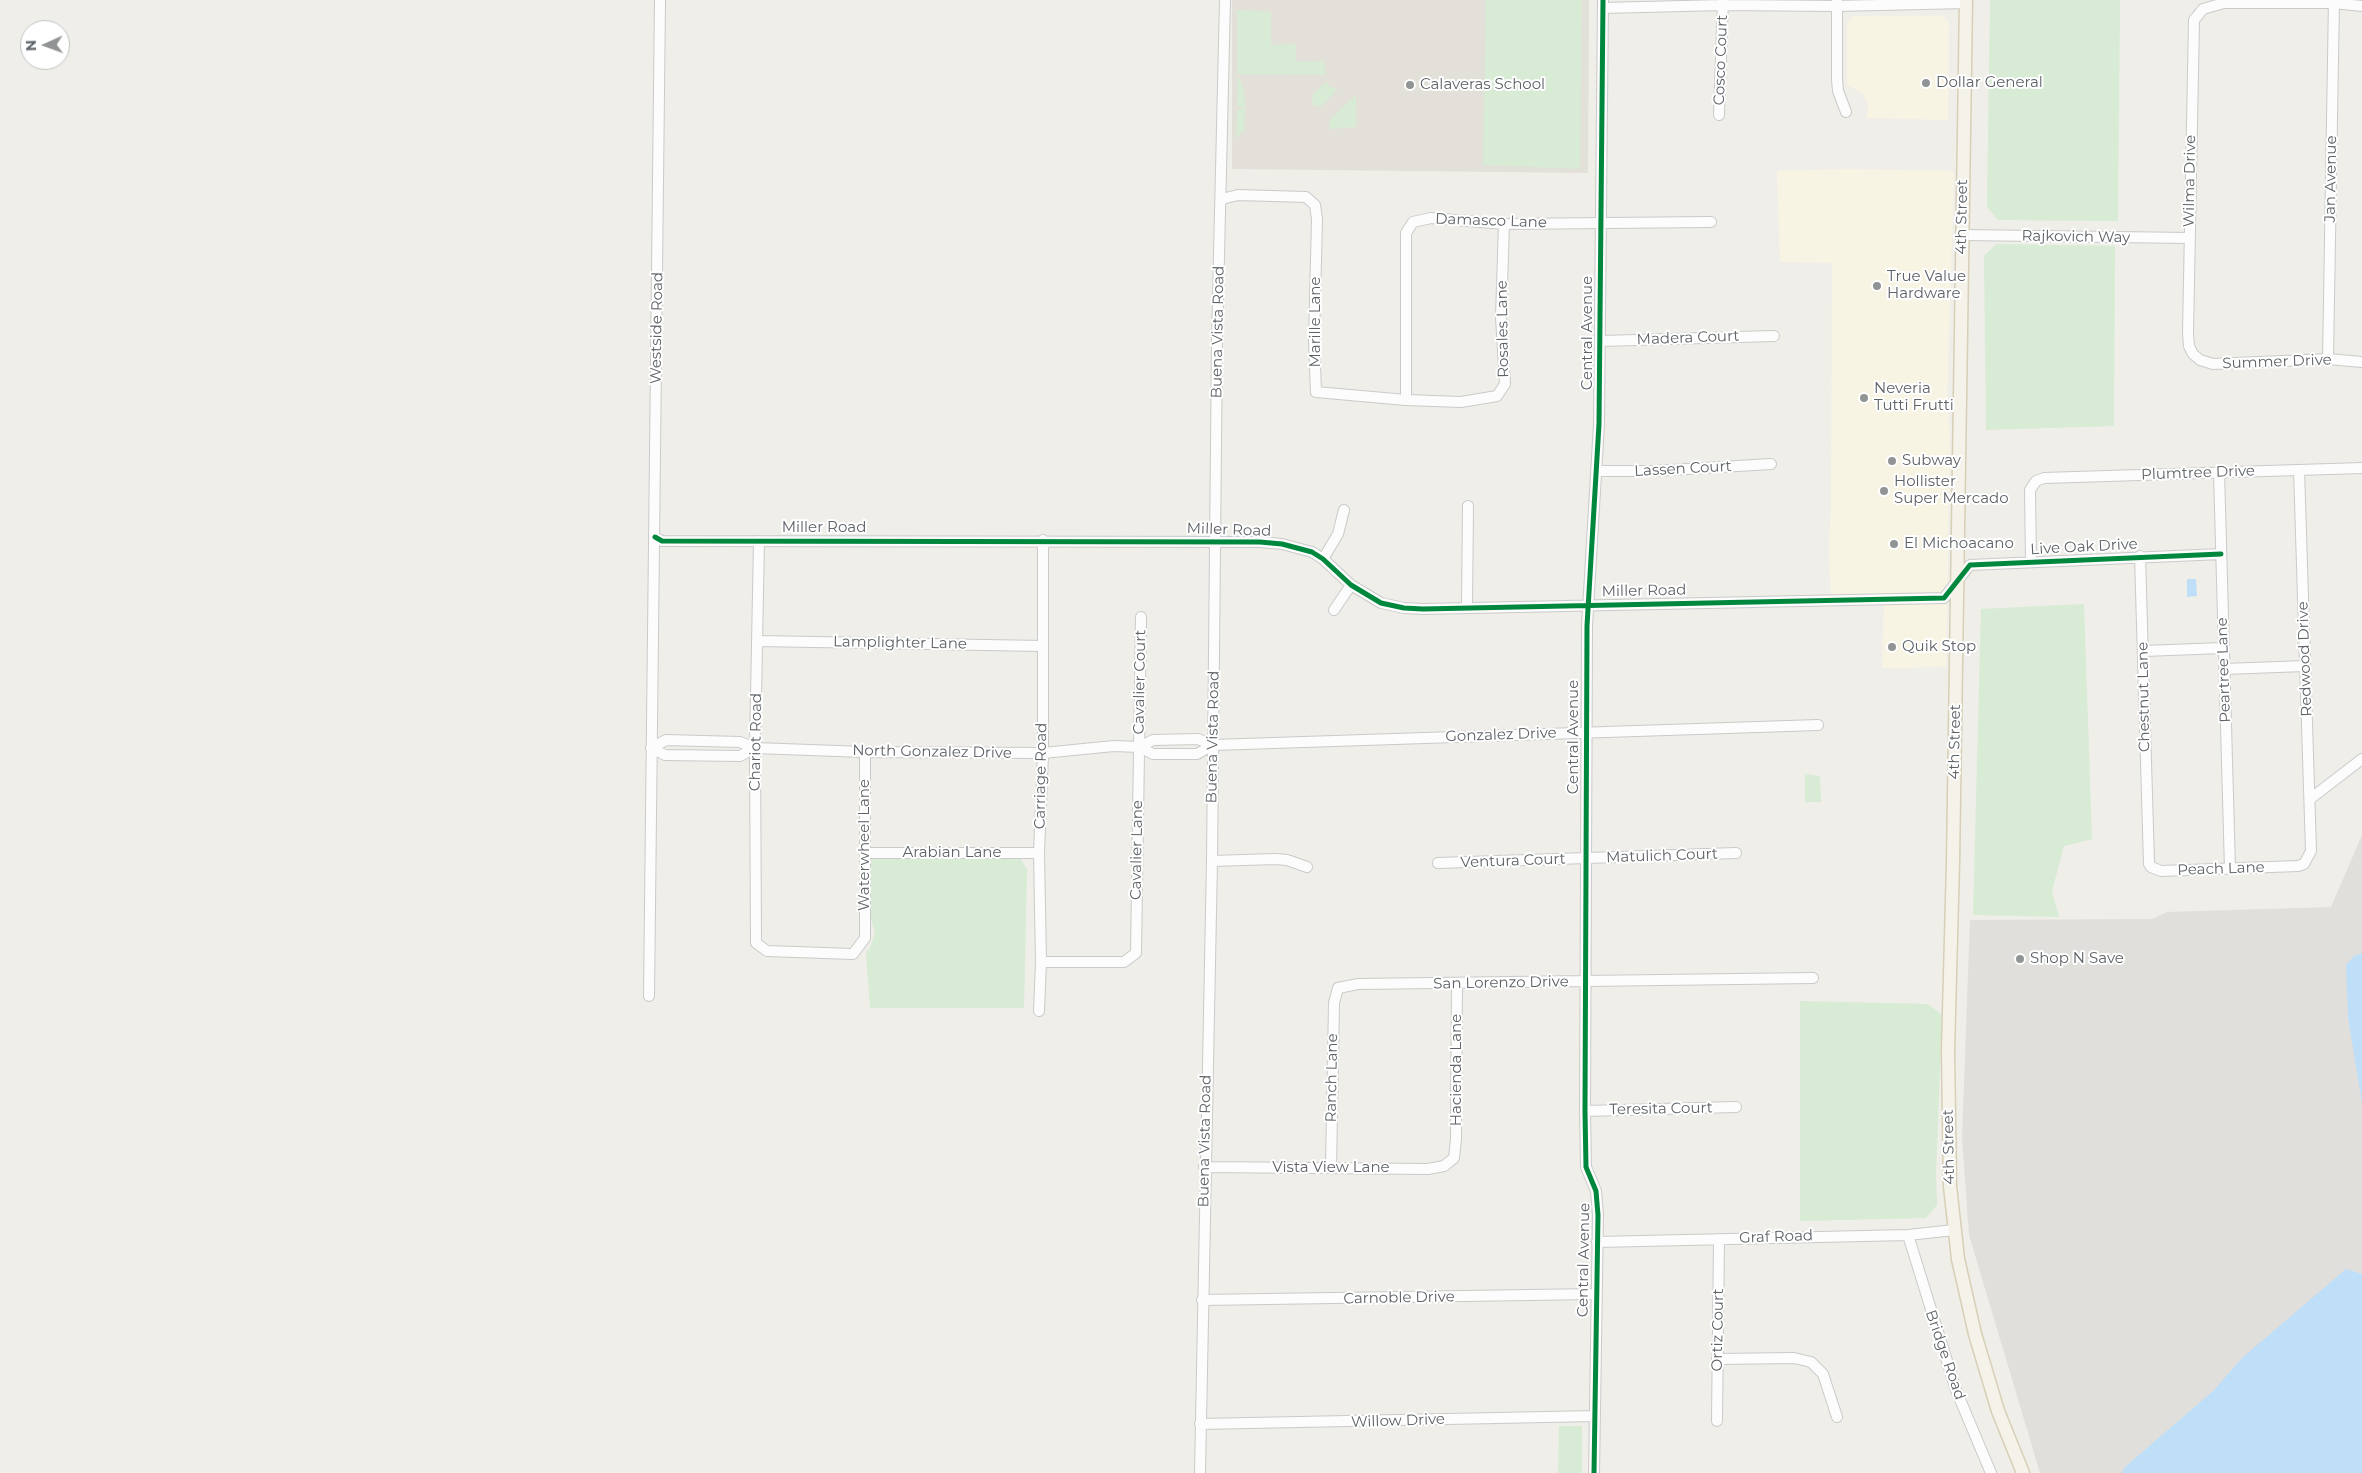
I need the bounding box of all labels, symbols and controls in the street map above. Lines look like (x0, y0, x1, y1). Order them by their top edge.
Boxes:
street label: Cosco Court (1710, 14, 1732, 106)
north arrow (20, 20, 70, 70)
text: N (22, 40, 40, 51)
place label: Dollar General (1936, 74, 2043, 92)
place label: Calaveras School (1420, 76, 1545, 94)
marker: Dollar General (1920, 77, 1932, 89)
marker: Calaveras School (1404, 79, 1416, 91)
street label: Wilma Drive (2180, 135, 2200, 227)
street label: Jan Avenue (2321, 135, 2341, 223)
street label: 4th Street (1952, 179, 1972, 255)
street label: Damasco Lane (1435, 210, 1547, 232)
street label: Rajkovich Way (2022, 227, 2130, 247)
street label: Buena Vista Road (1208, 265, 1228, 399)
place label: True Value Hardware (1887, 268, 1966, 303)
street label: Westside Road (647, 272, 667, 384)
street label: Marille Lane (1307, 276, 1325, 368)
street label: Central Avenue (1579, 276, 1597, 390)
street label: Rosales Lane (1493, 280, 1513, 378)
marker: True Value Hardware (1871, 280, 1883, 292)
street label: Madera Court (1636, 327, 1740, 349)
street label: Summer Drive (2222, 351, 2332, 373)
place label: Neveria Tutti Frutti (1874, 380, 1954, 415)
marker: Neveria Tutti Frutti (1858, 392, 1870, 404)
place label: Subway (1902, 452, 1961, 470)
marker: Subway (1886, 455, 1898, 467)
street label: Lassen Court (1634, 457, 1732, 481)
street label: Plumtree Drive (2141, 462, 2255, 484)
place label: Hollister Super Mercado (1894, 473, 2009, 508)
marker: Hollister Super Mercado (1878, 485, 1890, 497)
street label: Miller Road (782, 519, 866, 537)
street label: Miller Road (1186, 520, 1272, 540)
place label: El Michoacano (1904, 535, 2014, 553)
street label: Live Oak Drive (2030, 535, 2138, 559)
marker: El Michoacano (1888, 538, 1900, 550)
street label: Miller Road (1602, 581, 1686, 601)
street label: Redwood Drive (2294, 601, 2316, 717)
street label: Peartree Lane (2213, 617, 2235, 723)
street label: Cavalier Court (1130, 629, 1150, 735)
street label: Lamplighter Lane (833, 633, 967, 653)
place label: Quik Stop (1902, 638, 1976, 656)
marker: Quik Stop (1886, 641, 1898, 653)
street label: Chestnut Lane (2134, 642, 2154, 752)
street label: Buena Vista Road (1203, 670, 1223, 804)
street label: Central Avenue (1565, 680, 1583, 794)
street label: Chariot Road (746, 693, 766, 791)
street label: 4th Street (1945, 704, 1965, 780)
street label: Carriage Road (1031, 723, 1051, 829)
street label: Gonzalez Drive (1445, 724, 1557, 746)
street label: North Gonzalez Drive (852, 742, 1012, 762)
street label: Waterwheel Lane (856, 779, 874, 911)
street label: Cavalier Lane (1127, 800, 1147, 900)
street label: Arabian Lane (902, 844, 1002, 862)
street label: Matulich Court (1606, 845, 1718, 867)
street label: Ventura Court (1460, 850, 1566, 872)
street label: Peach Lane (2177, 858, 2265, 880)
place label: Shop N Save (2030, 950, 2124, 968)
marker: Shop N Save (2014, 953, 2026, 965)
street label: San Lorenzo Drive (1433, 973, 1569, 993)
street label: Hacienda Lane (1448, 1014, 1466, 1126)
street label: Ranch Lane (1322, 1033, 1342, 1123)
street label: Buena Vista Road (1195, 1074, 1215, 1208)
street label: Teresita Court (1609, 1099, 1713, 1119)
street label: 4th Street (1939, 1109, 1959, 1185)
street label: Vista View Lane (1272, 1159, 1390, 1177)
street label: Central Avenue (1574, 1203, 1594, 1317)
street label: Graf Road (1739, 1227, 1813, 1247)
street label: Carnoble Drive (1343, 1288, 1455, 1308)
street label: Ortiz Court (1708, 1289, 1728, 1371)
street label: Bridge Road (1921, 1308, 1969, 1402)
street label: Willow Drive (1351, 1410, 1445, 1432)

